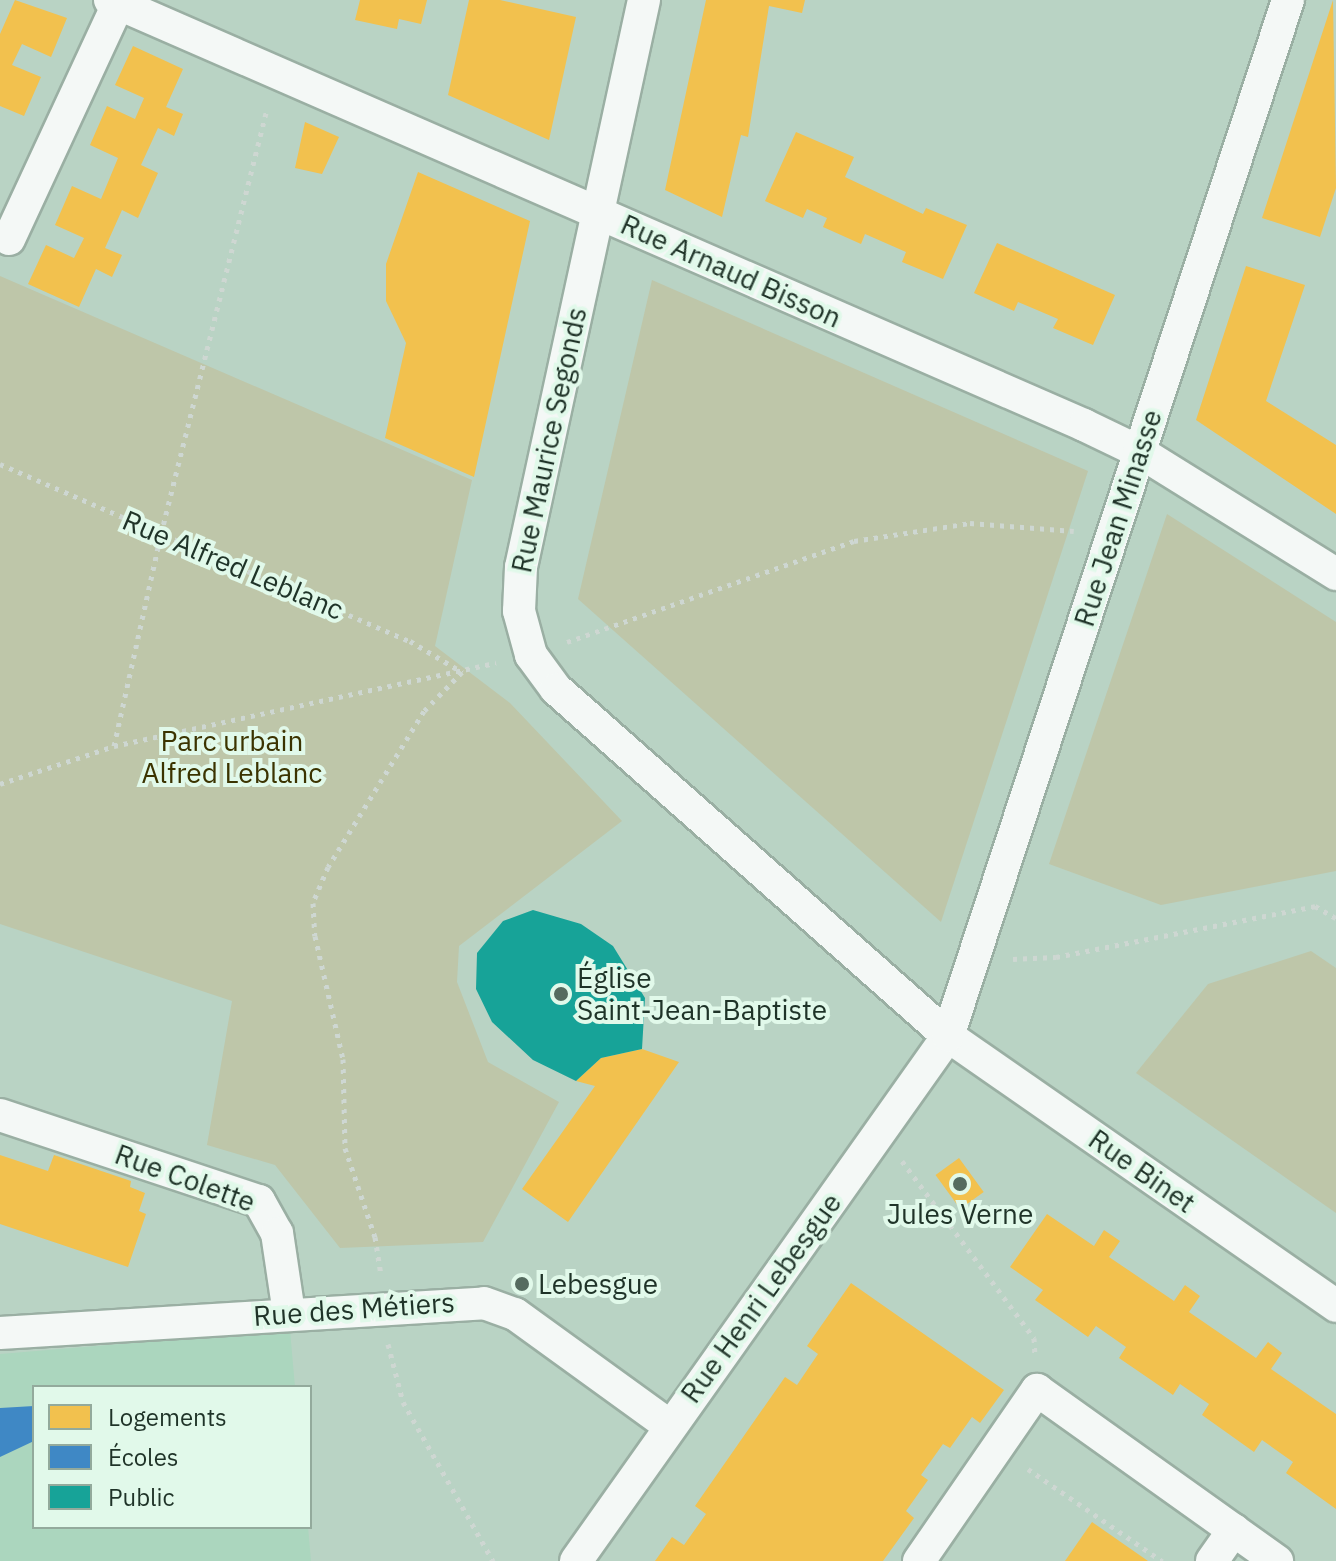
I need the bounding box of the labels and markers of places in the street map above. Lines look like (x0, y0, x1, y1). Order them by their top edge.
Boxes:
place label: Église Saint-Jean-Baptiste (577, 961, 827, 1027)
marker: Église Saint-Jean-Baptiste (552, 985, 570, 1003)
marker: Jules Verne (951, 1175, 969, 1193)
place label: Jules Verne (887, 1197, 1033, 1231)
place label: Lebesgue (538, 1267, 658, 1301)
marker: Lebesgue (513, 1275, 531, 1293)

